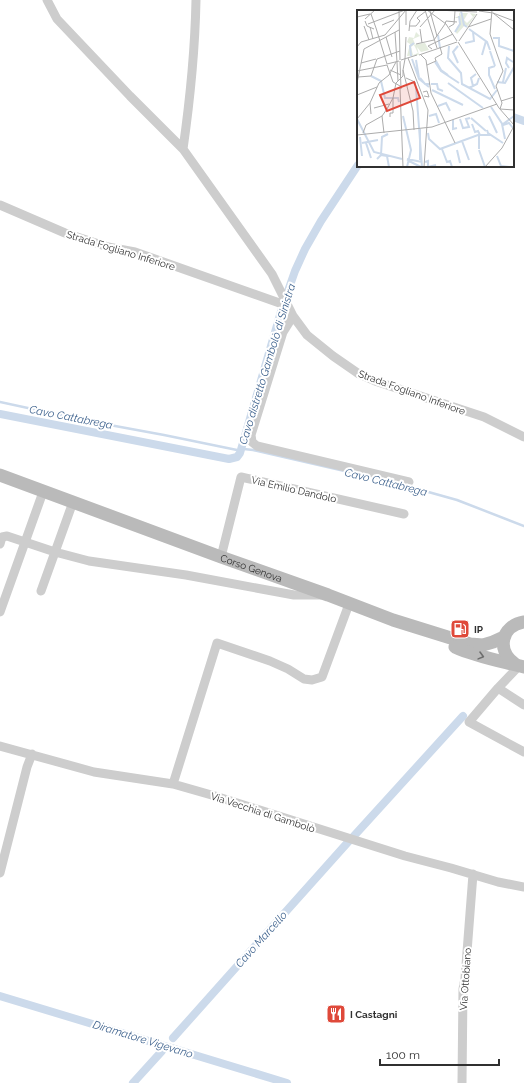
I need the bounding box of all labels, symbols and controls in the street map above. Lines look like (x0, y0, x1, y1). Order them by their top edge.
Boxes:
inset map (357, 10, 514, 167)
street label: Strada Fogliano Inferiore (65, 229, 177, 272)
water label: Cavo distretto Gambolò di Sinistra (237, 282, 298, 446)
street label: Strada Fogliano Inferiore (357, 368, 467, 417)
water label: Cavo Cattabrega (28, 403, 114, 432)
water label: Cavo Cattabrega (343, 466, 429, 499)
street label: Via Emilio Dandolo (250, 474, 338, 505)
street label: Corso Genova (219, 552, 284, 584)
fuel station icon: IP (449, 618, 471, 640)
place label: IP (474, 624, 484, 635)
one-way arrow (477, 651, 484, 660)
street label: Via Vecchia di Gambolò (209, 790, 316, 835)
water label: Cavo Marcello (233, 909, 290, 970)
street label: Via Ottobiano (458, 947, 473, 1011)
restaurant icon: I Castagni (325, 1003, 347, 1025)
place label: I Castagni (350, 1009, 397, 1020)
water label: Diramatore Vigevano (91, 1018, 194, 1061)
scale bar (380, 1041, 499, 1067)
text: 100 m (386, 1048, 420, 1062)

